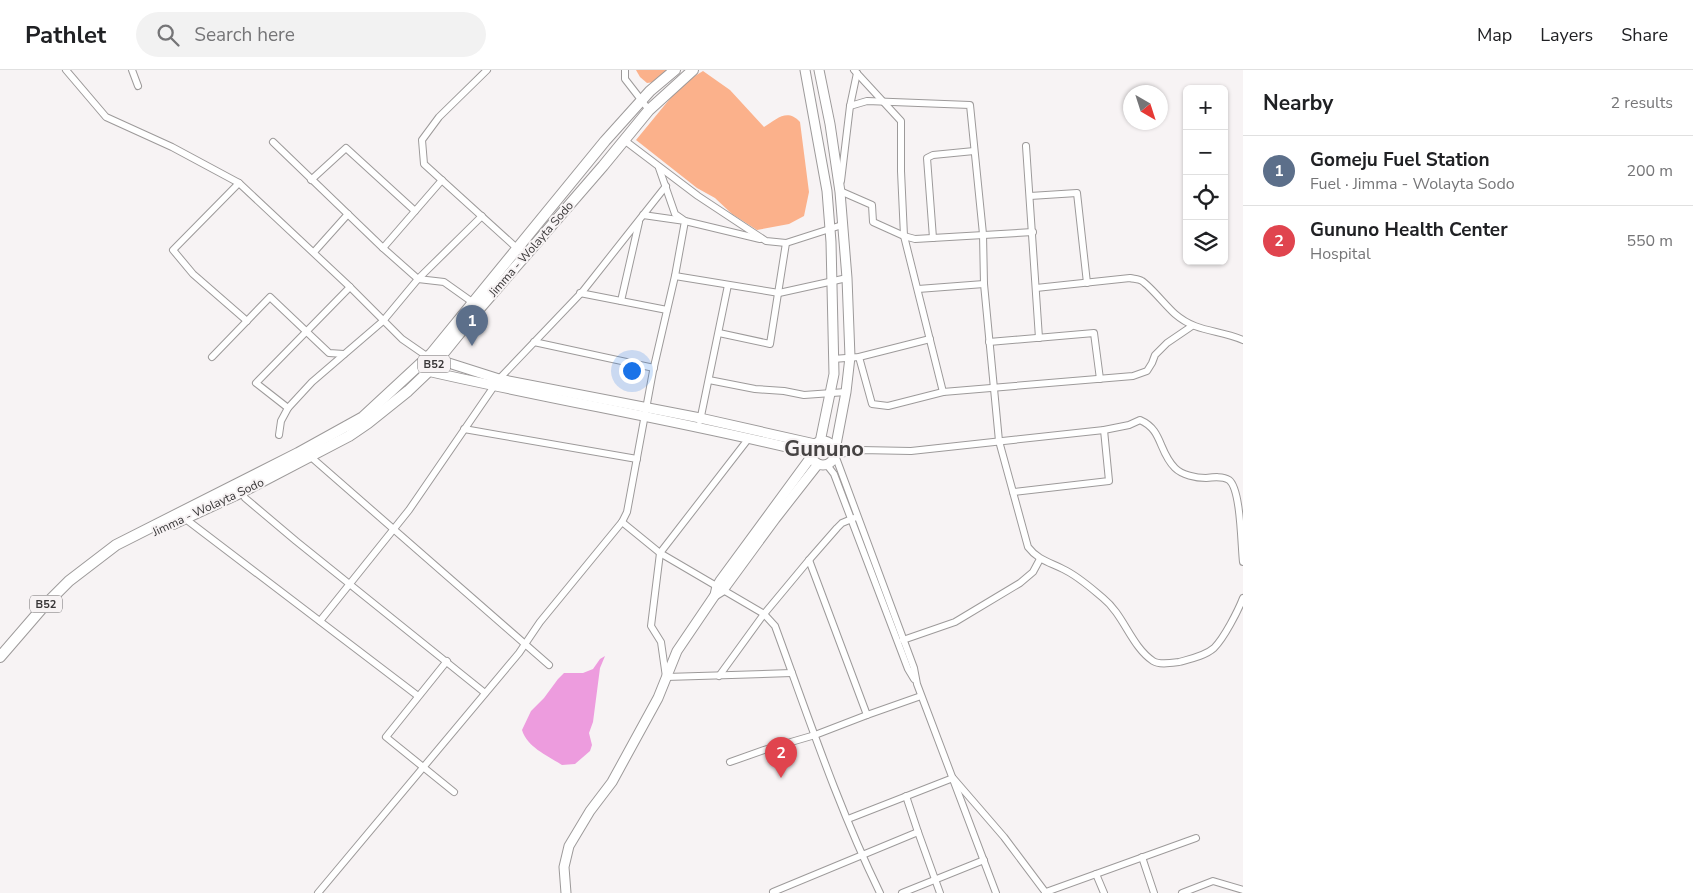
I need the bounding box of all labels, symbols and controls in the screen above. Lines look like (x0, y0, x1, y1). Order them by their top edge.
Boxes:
search box (136, 12, 486, 57)
text: Pathlet (25, 19, 106, 51)
icon: search (154, 21, 182, 49)
text: Search here (194, 22, 295, 48)
text: Map (1477, 23, 1512, 47)
text: Layers (1540, 23, 1593, 47)
text: Share (1621, 23, 1668, 47)
north arrow (1123, 85, 1168, 130)
map controls (1183, 85, 1228, 265)
button: + (1183, 85, 1228, 130)
text: Nearby (1263, 89, 1333, 117)
text: 2 results (1611, 92, 1673, 114)
button: − (1183, 130, 1228, 175)
text: Gomeju Fuel Station (1310, 147, 1490, 173)
text: 1 (1274, 160, 1284, 182)
text: 200 m (1626, 160, 1673, 182)
text: Fuel · Jimma - Wolayta Sodo (1310, 173, 1515, 195)
button: locate (1183, 175, 1228, 220)
street label: Jimma - Wolayta Sodo (484, 198, 577, 301)
text: Gununo Health Center (1310, 217, 1508, 243)
button: layers (1183, 220, 1228, 265)
text: 2 (1274, 230, 1284, 252)
text: 550 m (1626, 230, 1673, 252)
text: Hospital (1310, 243, 1371, 265)
pin: 1 (456, 305, 488, 346)
road number: B52 (418, 356, 450, 372)
your location (619, 358, 645, 384)
district label: Gununo (784, 434, 864, 464)
street label: Jimma - Wolayta Sodo (149, 474, 267, 540)
road number: B52 (30, 596, 62, 612)
pin: 2 (765, 737, 797, 778)

